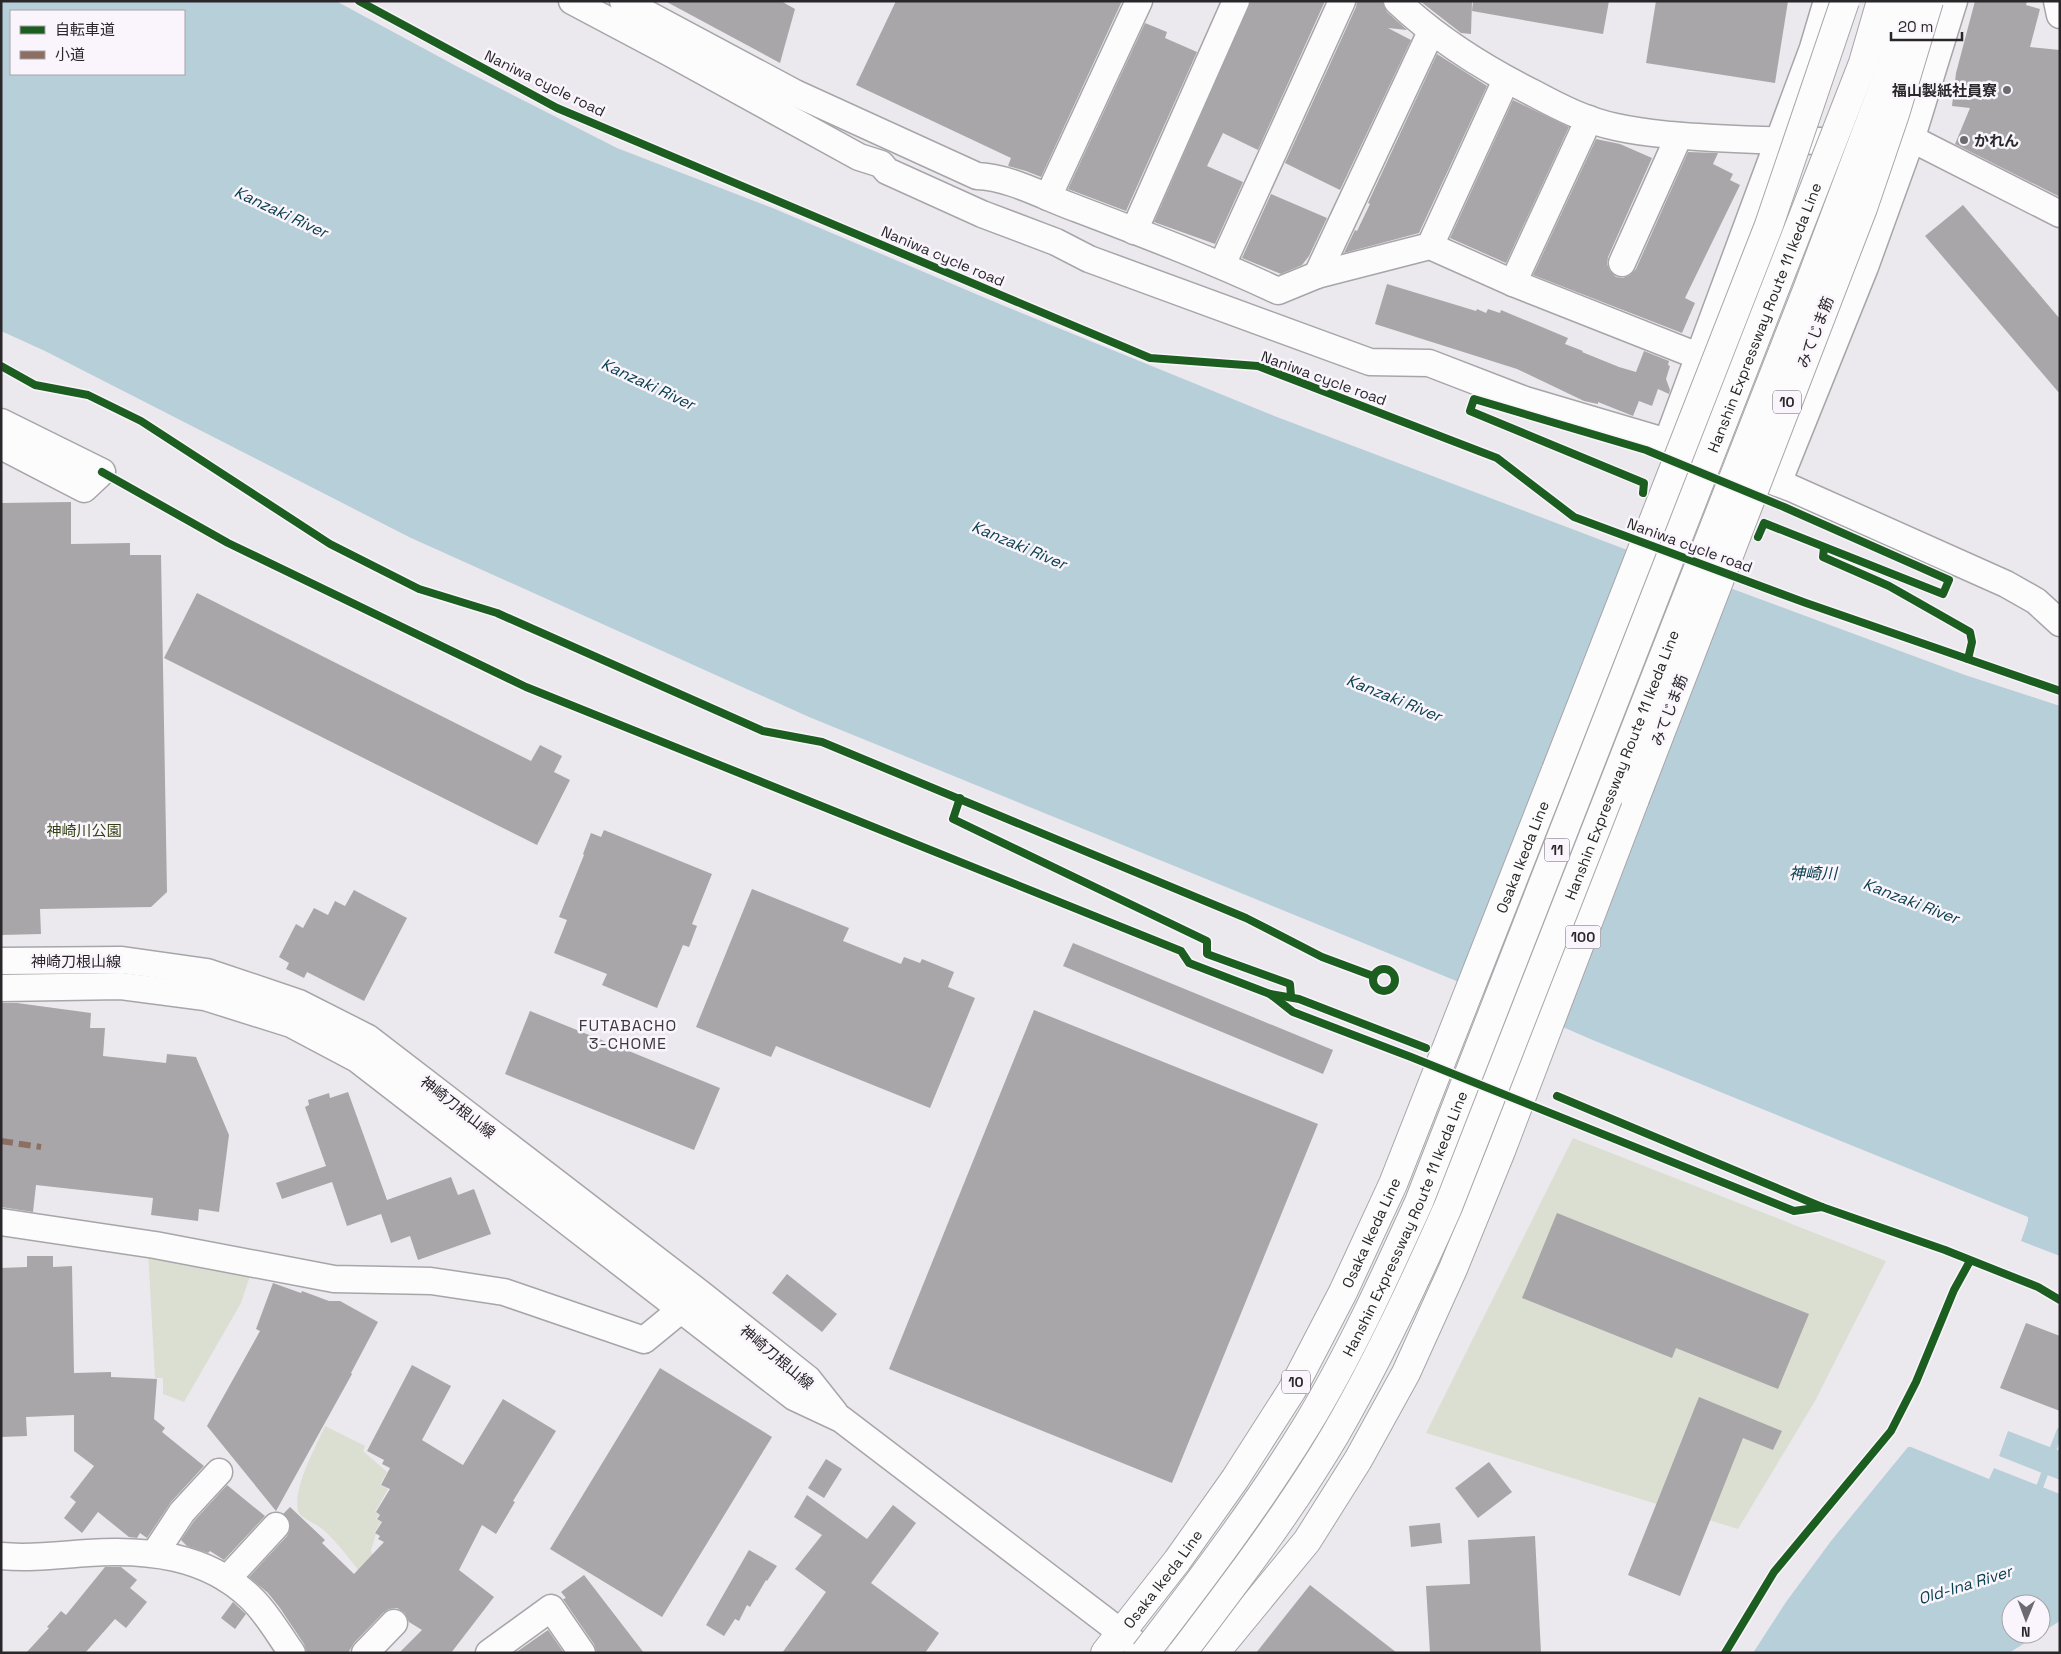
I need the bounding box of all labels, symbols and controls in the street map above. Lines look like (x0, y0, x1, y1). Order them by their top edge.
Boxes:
legend (10, 10, 185, 75)
scale bar (1891, 10, 1962, 42)
text: 20 m (1898, 17, 1933, 36)
text: 自転車道 (55, 20, 115, 39)
text: 小道 (55, 45, 85, 64)
street label: Naniwa cycle road (481, 46, 609, 120)
place label: 福山製紙社員寮 (1891, 81, 1997, 100)
marker: 福山製紙社員寮 (2001, 84, 2013, 96)
place label: かれん (1974, 131, 2019, 150)
marker: かれん (1958, 134, 1970, 146)
street label: Hanshin Expressway Route 11 Ikeda Line (1703, 180, 1825, 455)
water label: Kanzaki River (231, 181, 333, 244)
street label: Naniwa cycle road (878, 221, 1008, 291)
street label: みてじま筋 (1793, 294, 1837, 370)
street label: Naniwa cycle road (1259, 346, 1389, 410)
water label: Kanzaki River (598, 353, 700, 416)
road number: 10 (1773, 391, 1801, 414)
street label: Naniwa cycle road (1625, 513, 1755, 577)
water label: Kanzaki River (969, 516, 1071, 575)
street label: Hanshin Expressway Route 11 Ikeda Line (1560, 627, 1683, 902)
water label: Kanzaki River (1343, 669, 1446, 727)
street label: みてじま筋 (1647, 672, 1691, 748)
street label: Osaka Ikeda Line (1491, 798, 1553, 916)
park label: 神崎川公園 (46, 821, 122, 840)
road number: 11 (1544, 838, 1570, 862)
water label: 神崎川 (1789, 863, 1839, 884)
water label: Kanzaki River (1860, 873, 1964, 930)
road number: 100 (1566, 926, 1600, 949)
street label: 神崎刀根山線 (31, 952, 121, 971)
district label: FUTABACHO 3-CHOME (579, 1015, 677, 1054)
street label: 神崎刀根山線 (417, 1072, 499, 1142)
street label: Hanshin Expressway Route 11 Ikeda Line (1338, 1088, 1471, 1359)
street label: Osaka Ikeda Line (1337, 1175, 1404, 1291)
street label: 神崎刀根山線 (736, 1321, 818, 1393)
road number: 10 (1282, 1370, 1310, 1394)
street label: Osaka Ikeda Line (1119, 1525, 1206, 1632)
water label: Old-Ina River (1916, 1560, 2016, 1609)
north arrow (2001, 1594, 2051, 1644)
text: N (2021, 1623, 2031, 1641)

